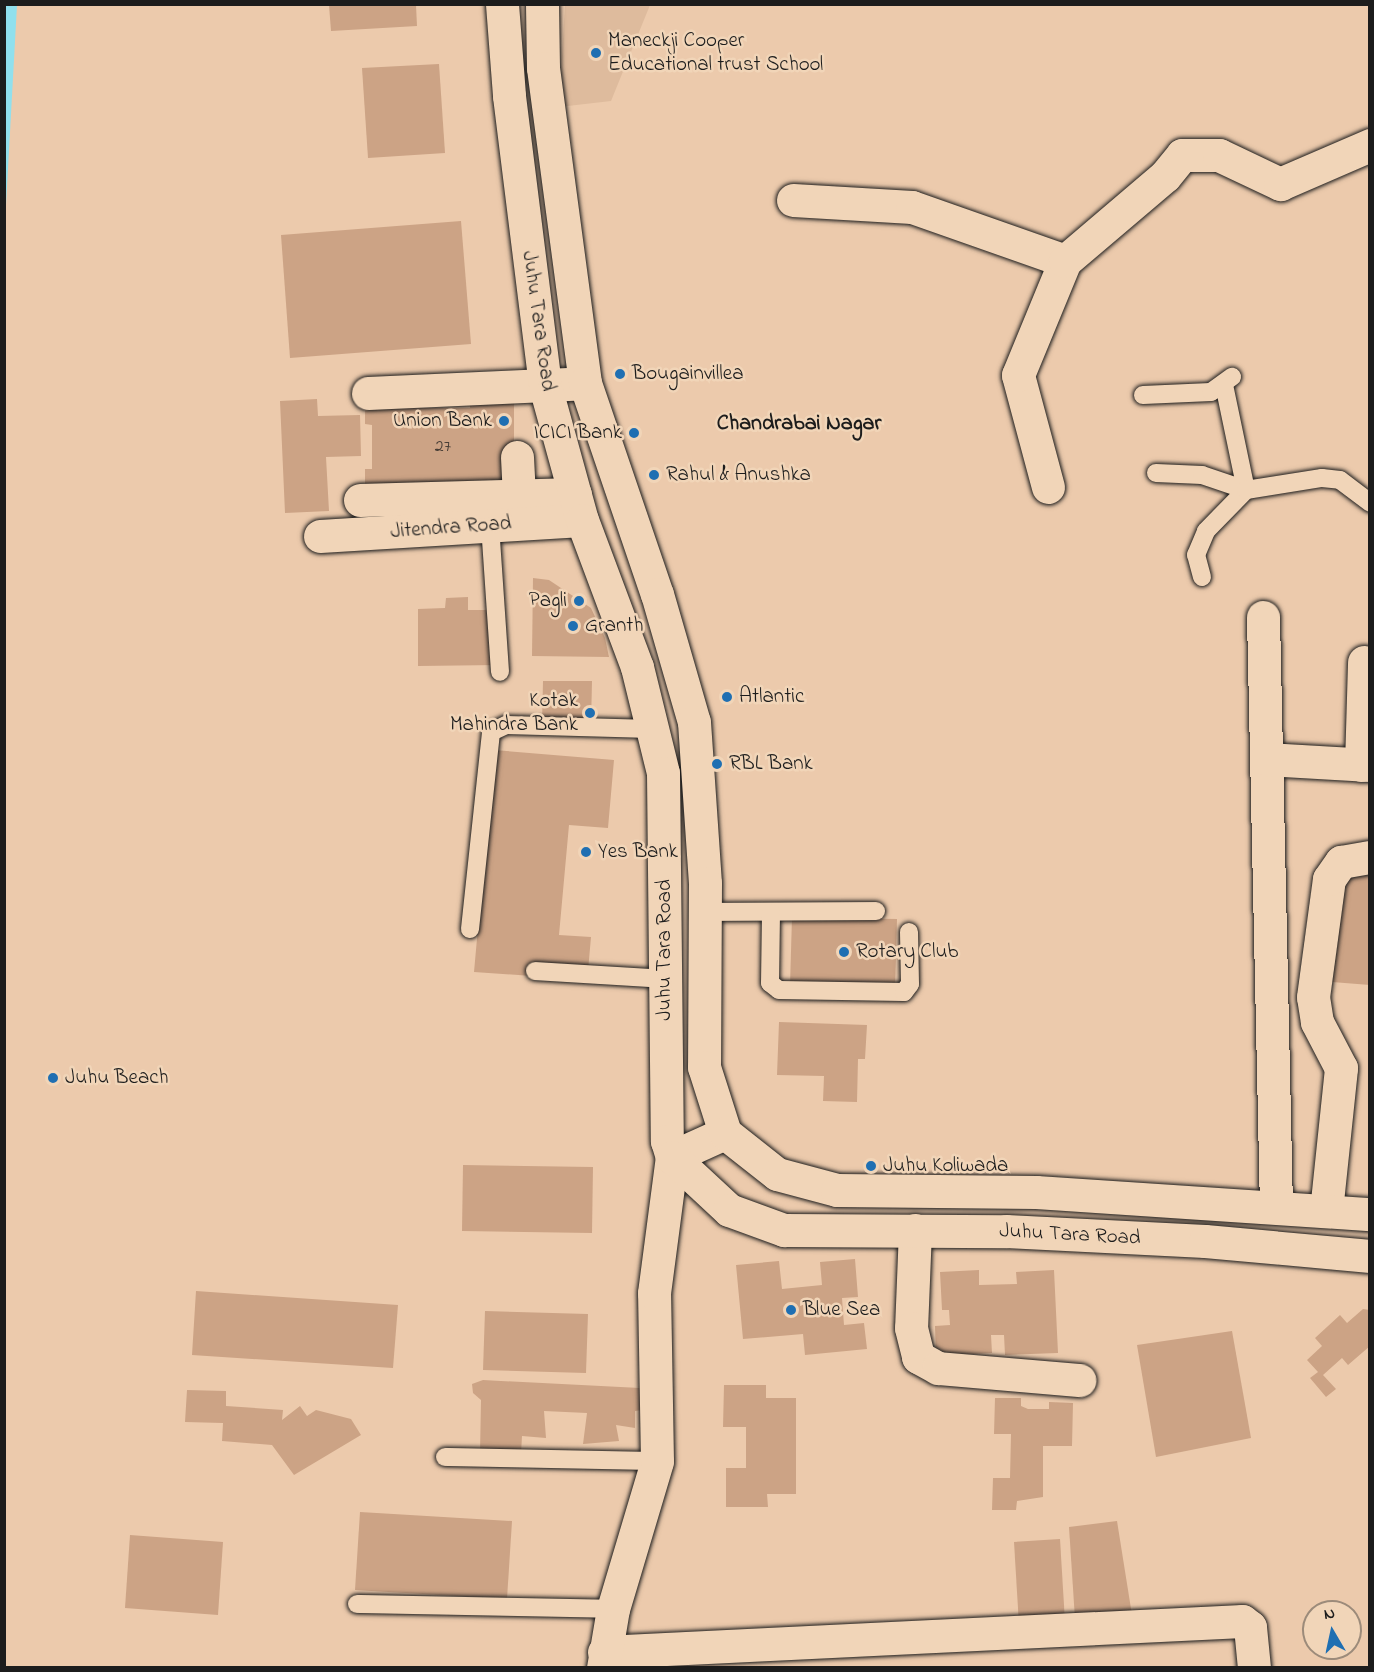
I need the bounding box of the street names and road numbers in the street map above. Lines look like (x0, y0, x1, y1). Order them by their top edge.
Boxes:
street label: Juhu Tara Road (516, 249, 560, 393)
street label: Jitendra Road (390, 511, 512, 545)
street label: Juhu Tara Road (652, 879, 678, 1021)
street label: Juhu Tara Road (999, 1219, 1141, 1251)

